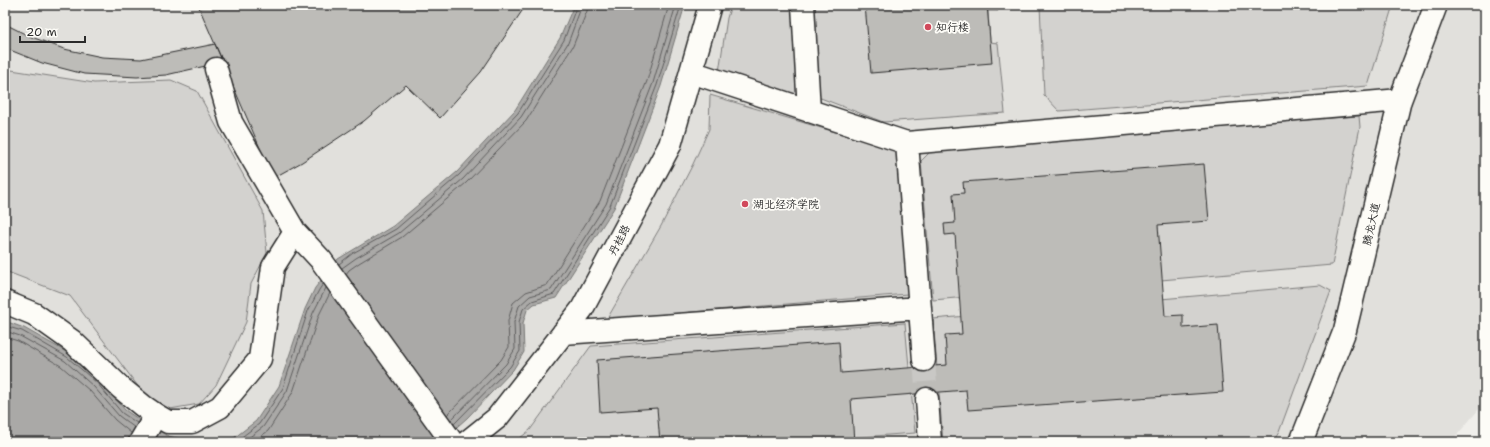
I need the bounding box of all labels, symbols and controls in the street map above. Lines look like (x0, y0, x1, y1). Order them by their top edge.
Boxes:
scale bar (20, 18, 85, 44)
place label: 知行楼 (936, 20, 969, 35)
marker: 知行楼 (923, 22, 933, 32)
text: 20 m (26, 24, 57, 40)
place label: 湖北经济学院 (753, 197, 819, 212)
marker: 湖北经济学院 (740, 199, 750, 209)
street label: 腾龙大道 (1359, 201, 1384, 247)
street label: 丹桂路 (605, 222, 634, 258)

